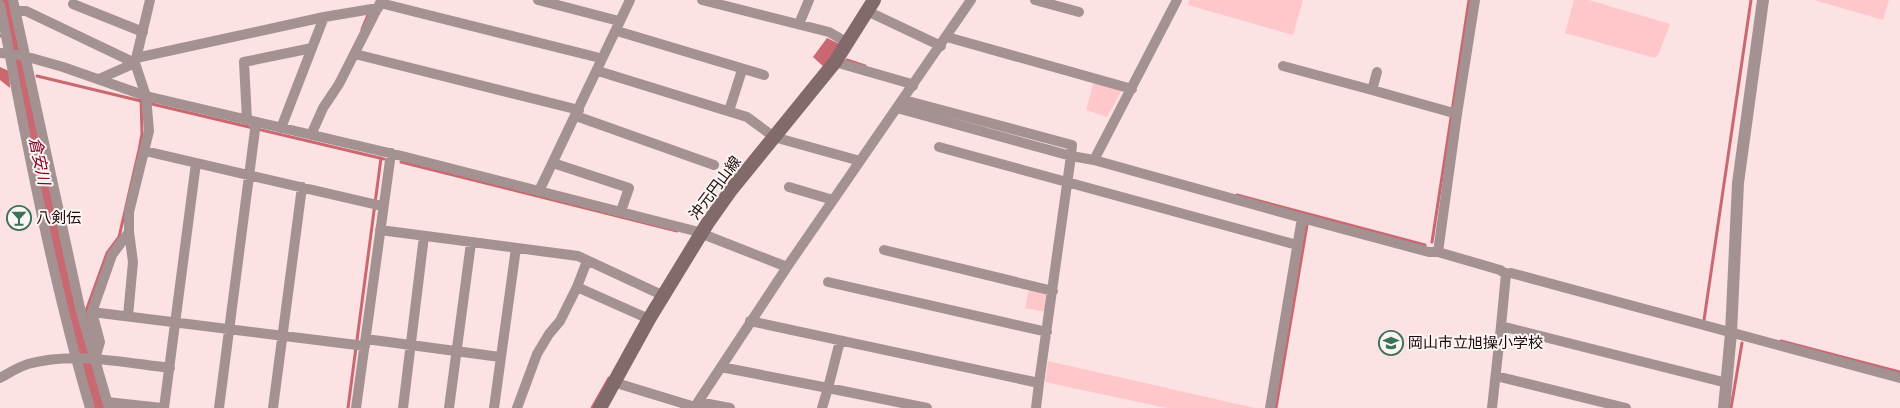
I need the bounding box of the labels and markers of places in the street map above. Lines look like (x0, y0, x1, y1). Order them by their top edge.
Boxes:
bar icon: 八剣伝 (6, 205, 32, 231)
place label: 八剣伝 (36, 208, 81, 227)
school or university icon: 岡山市立旭操小学校 (1378, 330, 1404, 356)
place label: 岡山市立旭操小学校 (1408, 333, 1543, 352)

